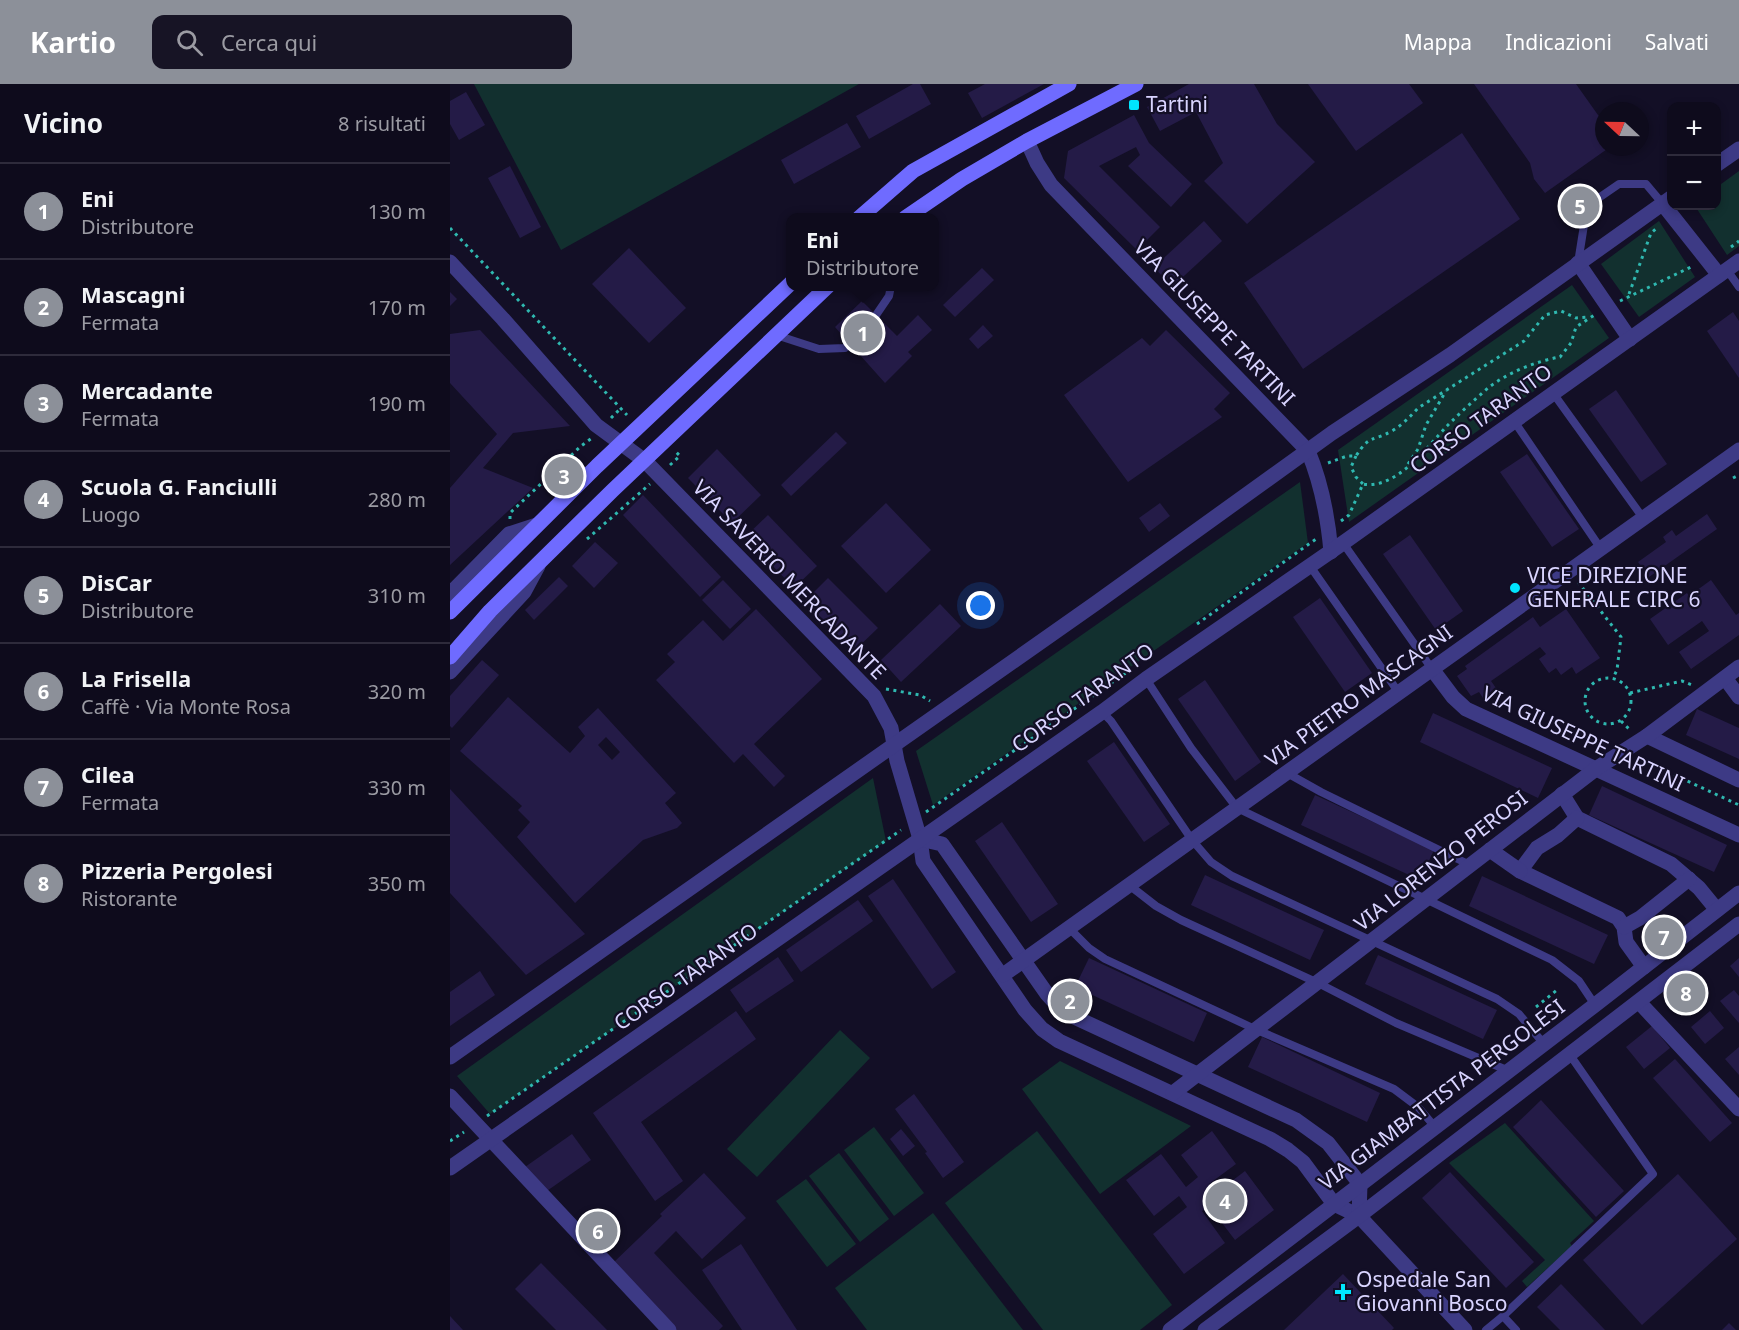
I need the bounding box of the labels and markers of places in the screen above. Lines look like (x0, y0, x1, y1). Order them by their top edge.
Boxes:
place label: Tartini (1146, 90, 1208, 118)
marker: Tartini (1127, 98, 1141, 112)
pin: 5 (1560, 184, 1600, 228)
pin: 1 (844, 310, 882, 356)
pin: 3 (544, 454, 584, 498)
place label: VICE DIREZIONE GENERALE CIRC 6 (1527, 561, 1700, 613)
marker: VICE DIREZIONE GENERALE CIRC 6 (1508, 581, 1522, 595)
pin: 7 (1644, 914, 1684, 960)
pin: 8 (1666, 970, 1706, 1016)
pin: 2 (1050, 978, 1090, 1024)
pin: 4 (1206, 1178, 1244, 1224)
pin: 6 (578, 1208, 618, 1254)
place label: Ospedale San Giovanni Bosco (1356, 1265, 1507, 1317)
marker: Ospedale San Giovanni Bosco (1334, 1283, 1352, 1301)

